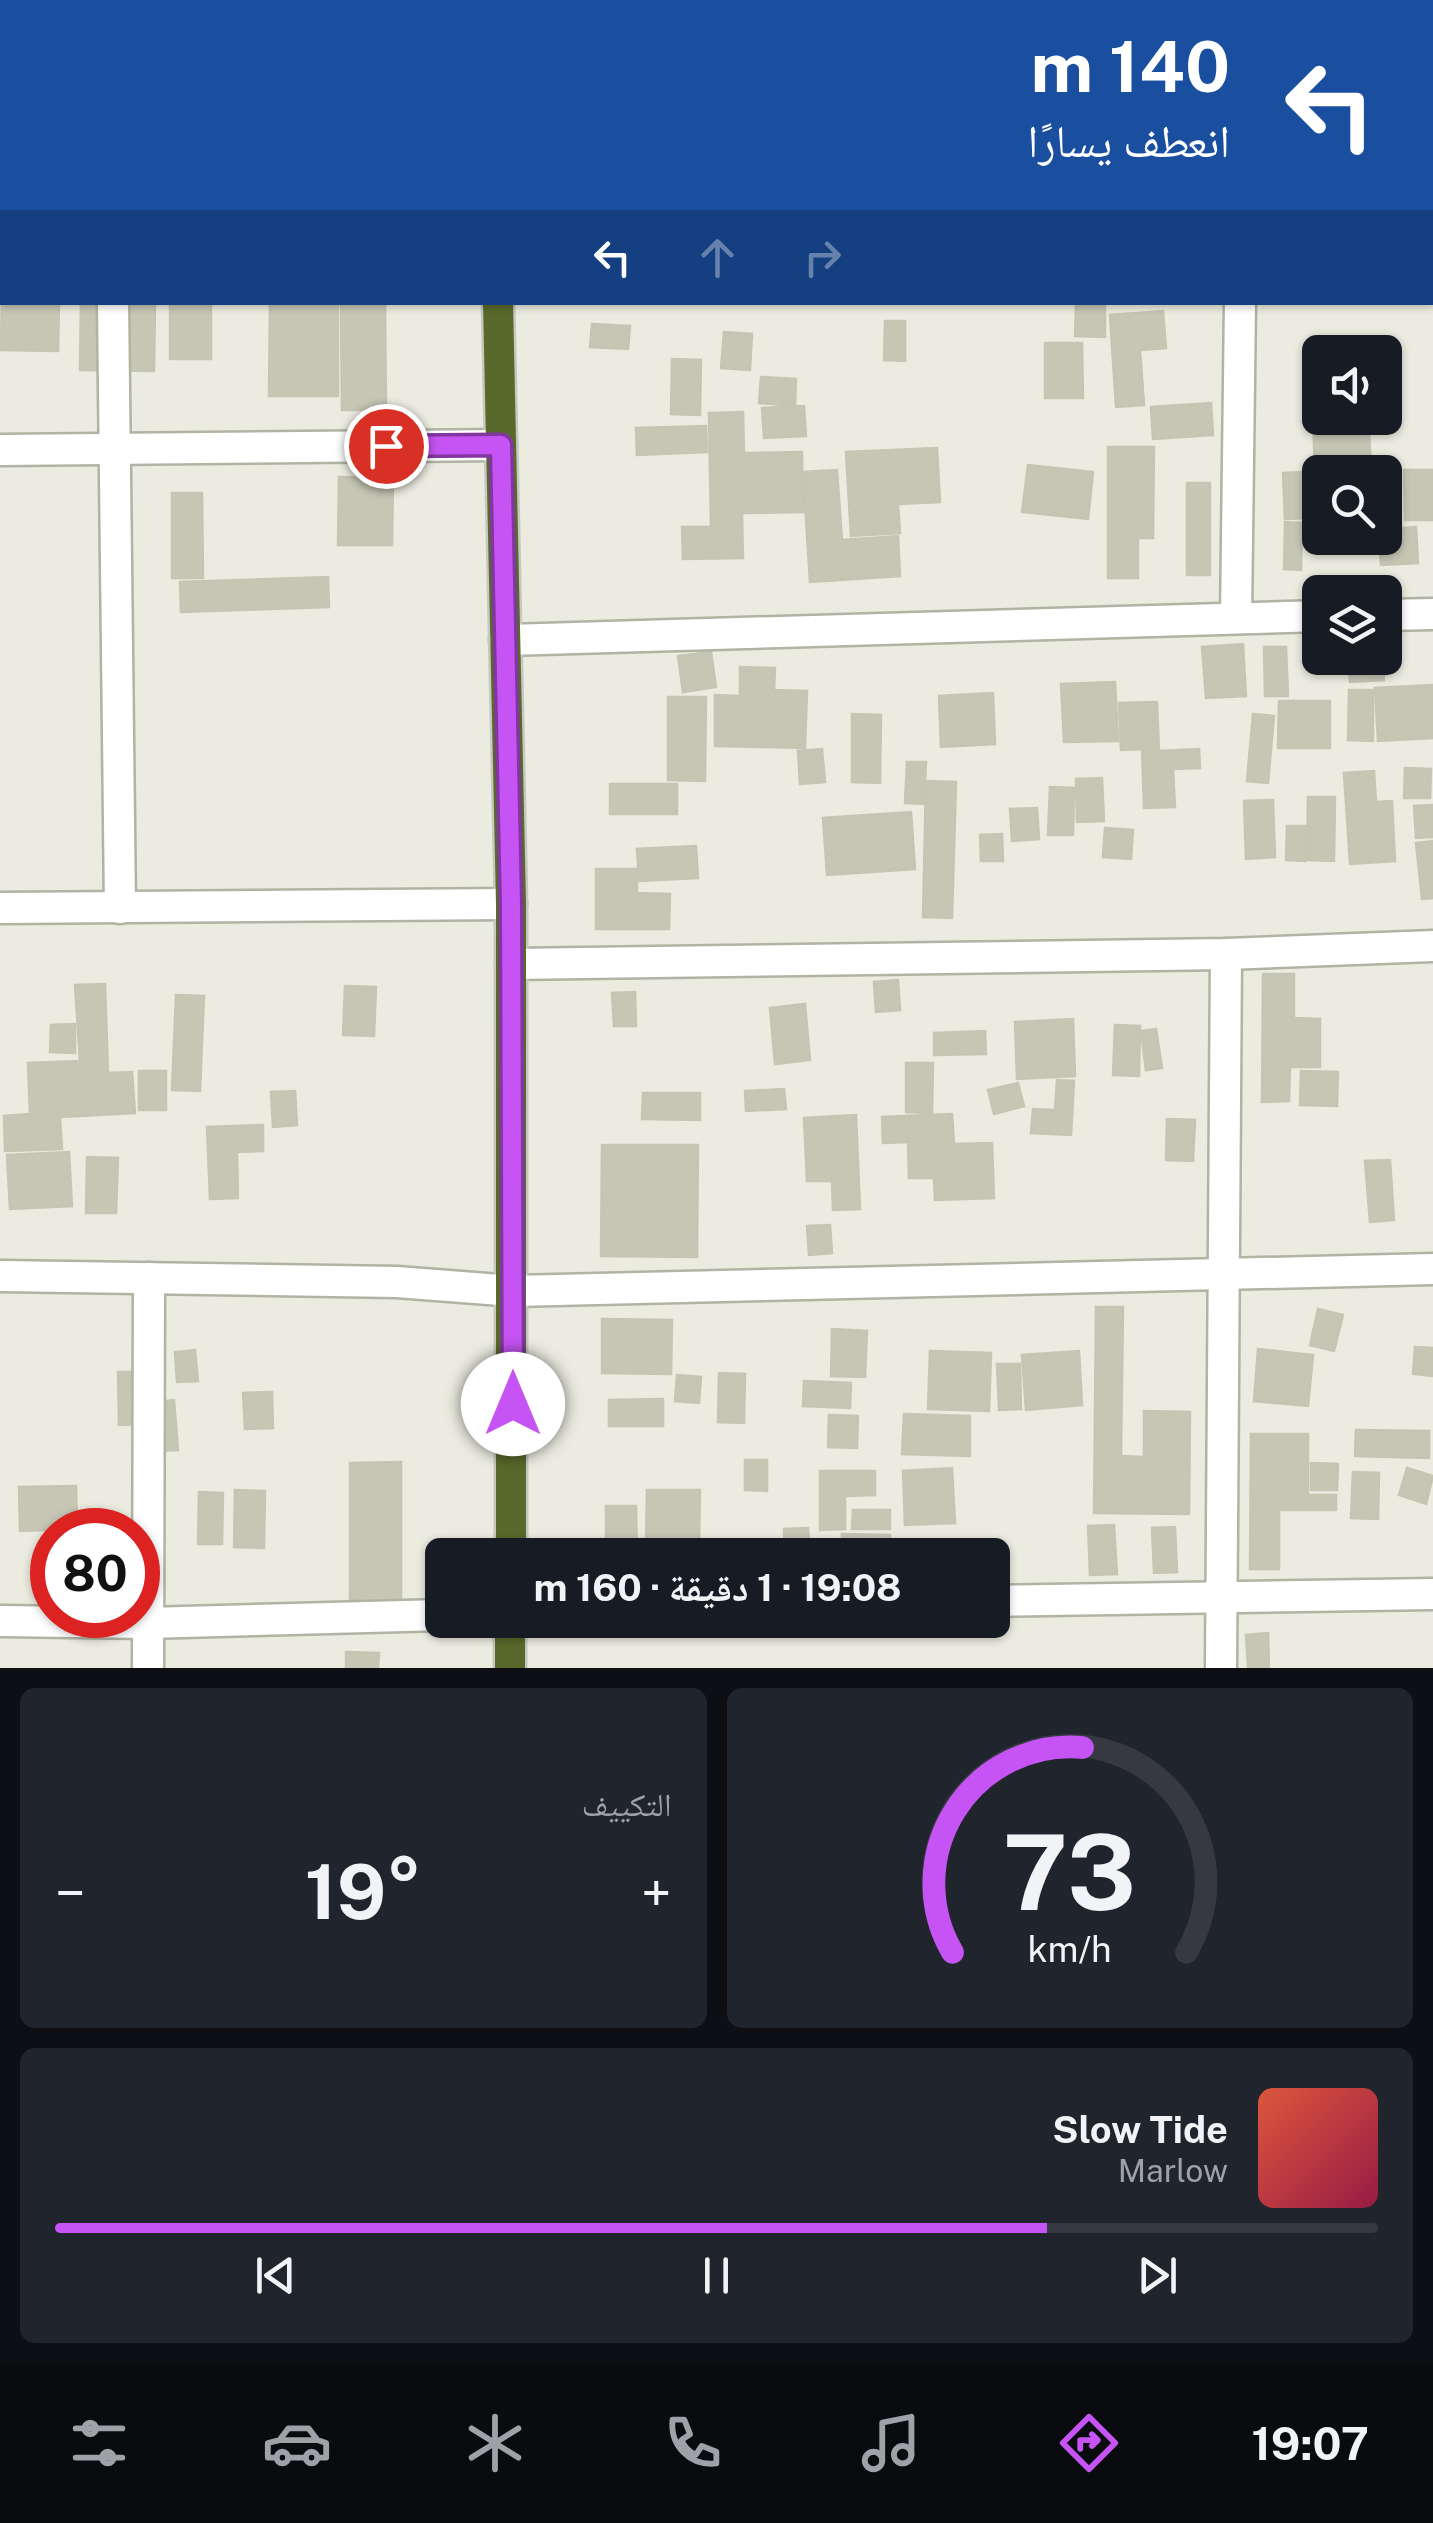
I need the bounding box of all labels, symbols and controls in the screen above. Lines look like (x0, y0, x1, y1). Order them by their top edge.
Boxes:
text: 140 m (1031, 25, 1230, 108)
icon: left (1265, 40, 1395, 170)
text: انعطف يسارًا (1028, 114, 1230, 167)
icon: left (585, 230, 640, 285)
icon: ahead (690, 230, 745, 285)
icon: right (795, 230, 850, 285)
map controls (1302, 335, 1402, 675)
button: sound (1302, 335, 1402, 435)
pin (344, 404, 429, 489)
icon: arrive (359, 419, 414, 474)
button: search (1302, 455, 1402, 555)
button: layers (1302, 575, 1402, 675)
position arrow (461, 1352, 565, 1456)
speed limit sign: 80 (30, 1508, 160, 1638)
text: 19:08 · 1 دقيقة · 160 m (533, 1565, 902, 1610)
text: التكييف (582, 1786, 672, 1823)
text: 73 (1003, 1811, 1136, 1933)
text: 19° (305, 1848, 422, 1936)
text: − (55, 1861, 86, 1925)
text: + (641, 1861, 671, 1925)
text: km/h (1028, 1928, 1112, 1970)
text: Slow Tide (1052, 2107, 1228, 2152)
text: Marlow (1118, 2152, 1228, 2189)
icon: previous (248, 2248, 303, 2303)
icon: pause (689, 2248, 744, 2303)
icon: next (1130, 2248, 1185, 2303)
icon: filters (64, 2408, 134, 2478)
icon: car (262, 2408, 332, 2478)
icon: climate (460, 2408, 530, 2478)
icon: phone (658, 2408, 728, 2478)
icon: music (856, 2408, 926, 2478)
icon: directions (1054, 2408, 1124, 2478)
text: 19:07 (1252, 2417, 1369, 2470)

